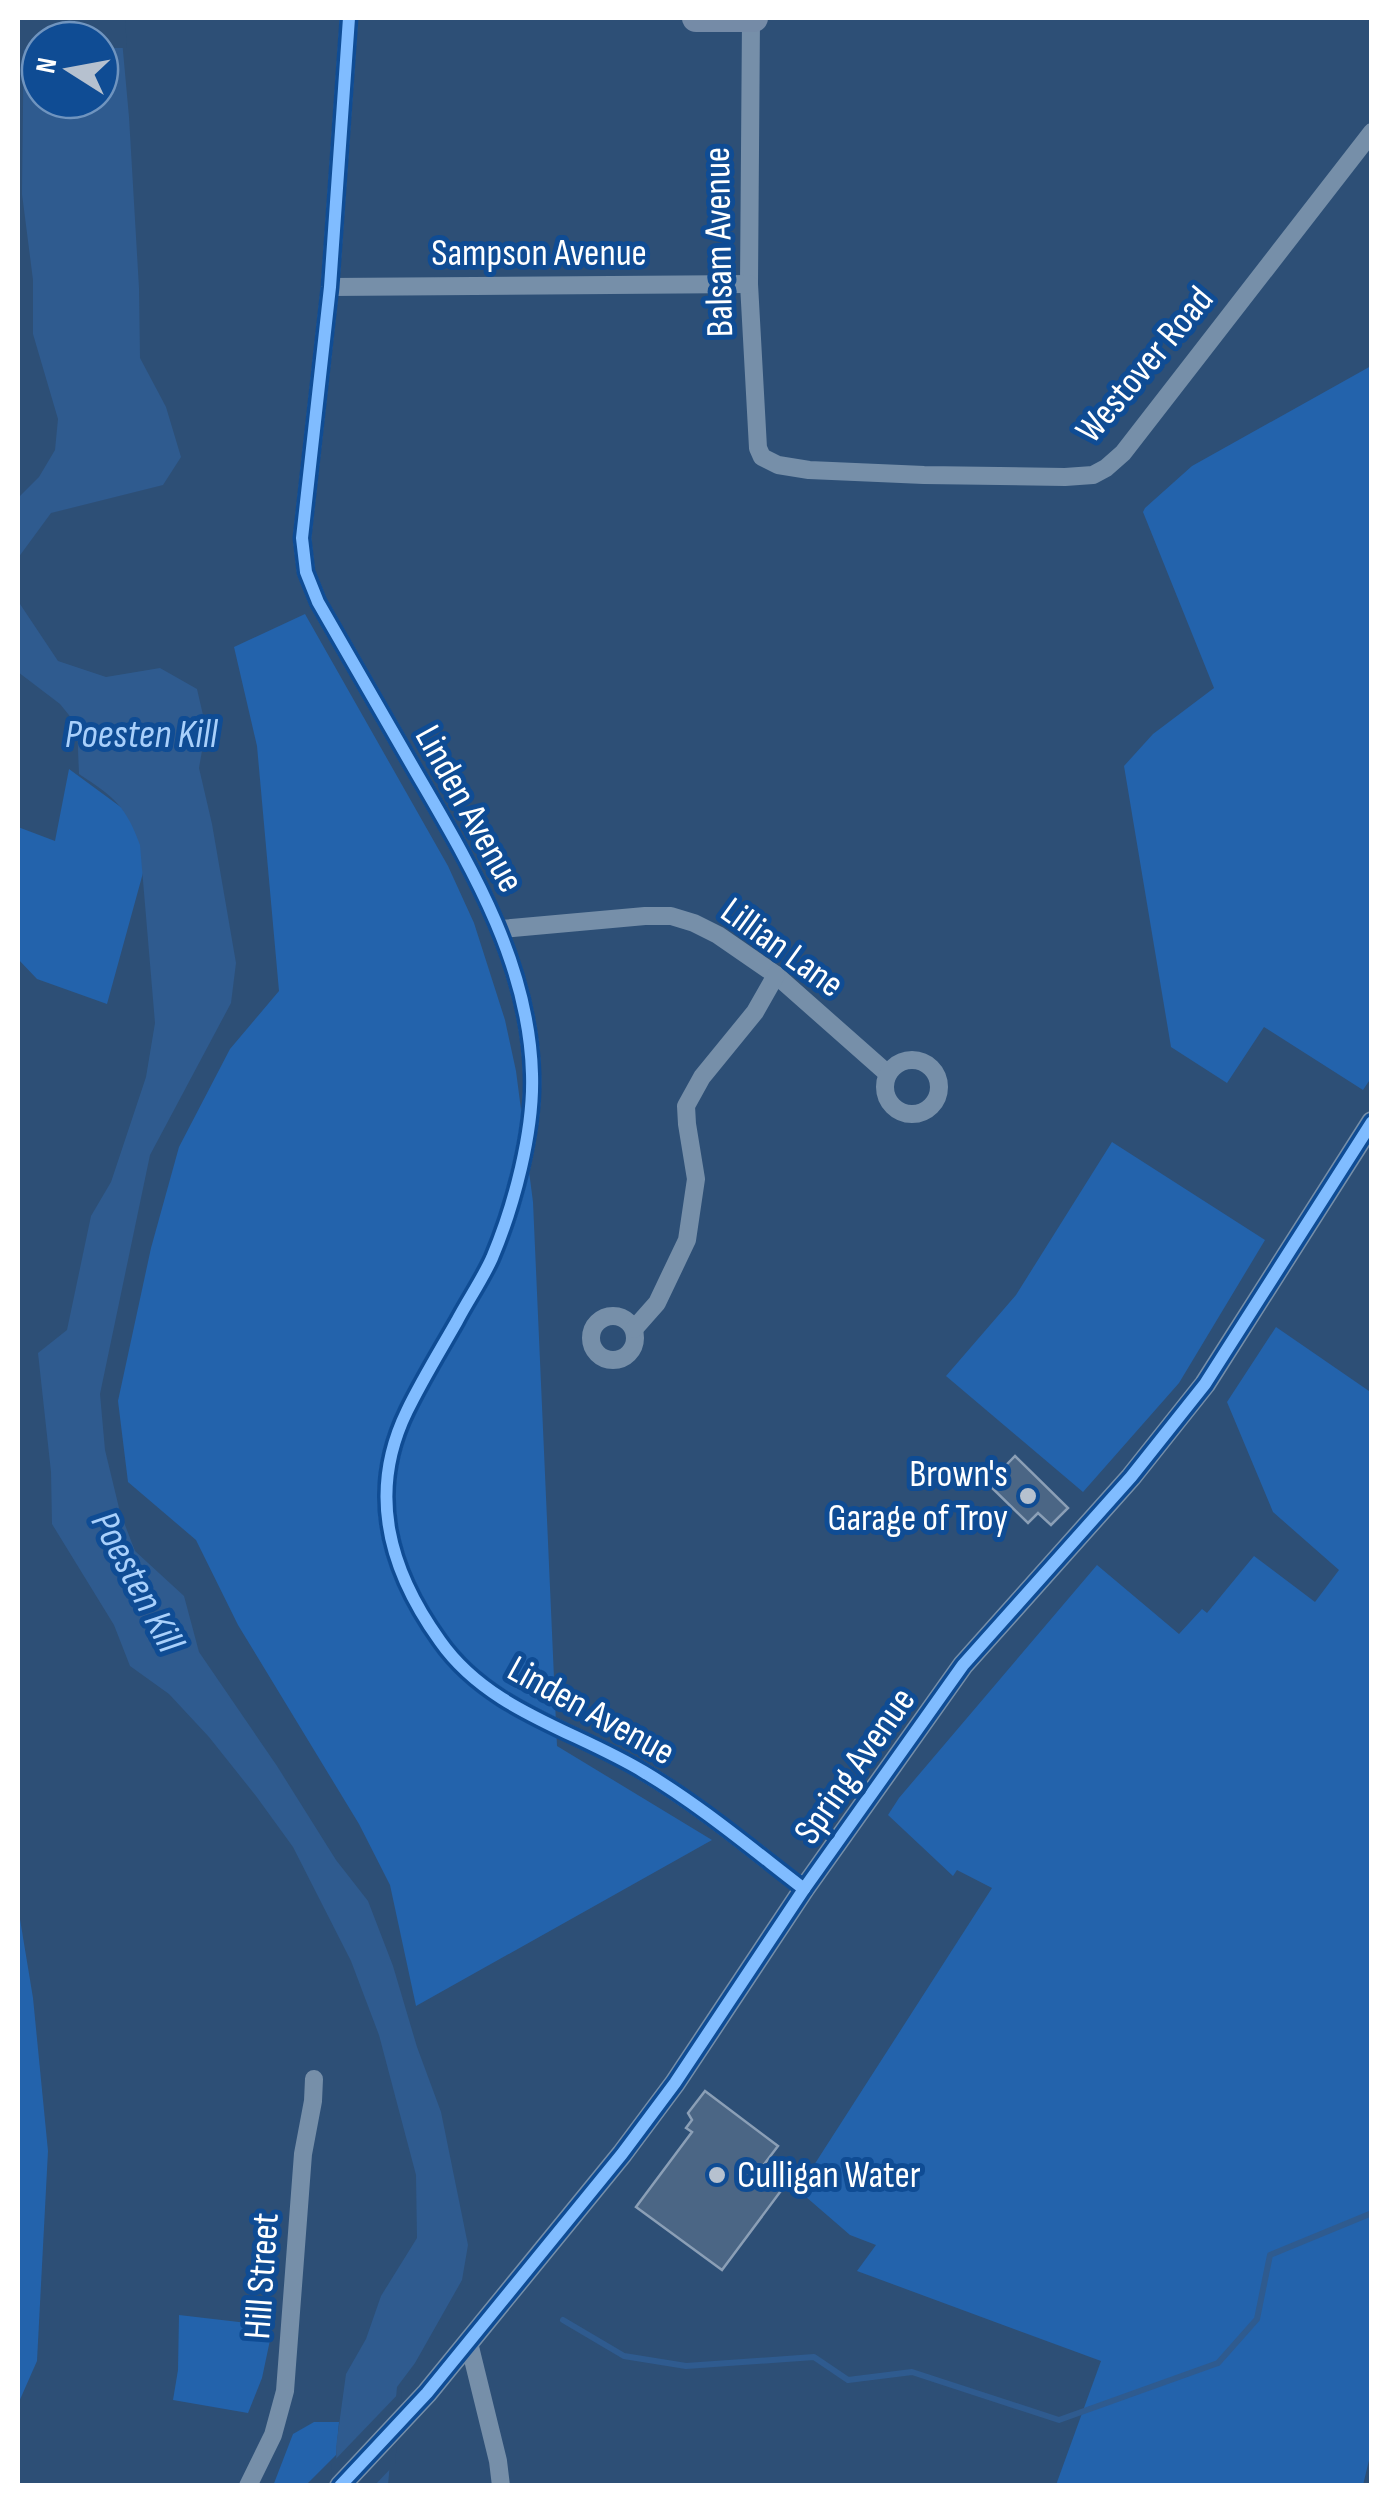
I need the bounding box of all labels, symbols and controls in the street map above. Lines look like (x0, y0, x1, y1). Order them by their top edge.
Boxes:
north arrow (20, 20, 120, 120)
text: N (29, 55, 65, 76)
street label: Balsam Avenue (695, 147, 743, 337)
street label: Sampson Avenue (431, 231, 647, 276)
street label: Westover Road (1067, 278, 1223, 452)
water label: Poesten Kill (65, 711, 219, 759)
street label: Linden Avenue (405, 718, 533, 900)
street label: Lillian Lane (712, 889, 852, 1007)
place label: Brown's Garage of Troy (828, 1452, 1008, 1541)
marker: Brown's Garage of Troy (1017, 1485, 1039, 1507)
water label: Poesten Kill (80, 1503, 195, 1662)
street label: Linden Avenue (500, 1647, 682, 1775)
street label: Spring Avenue (785, 1679, 925, 1853)
place label: Culligan Water (737, 2153, 921, 2198)
marker: Culligan Water (706, 2164, 728, 2186)
street label: Hill Street (235, 2211, 289, 2341)

